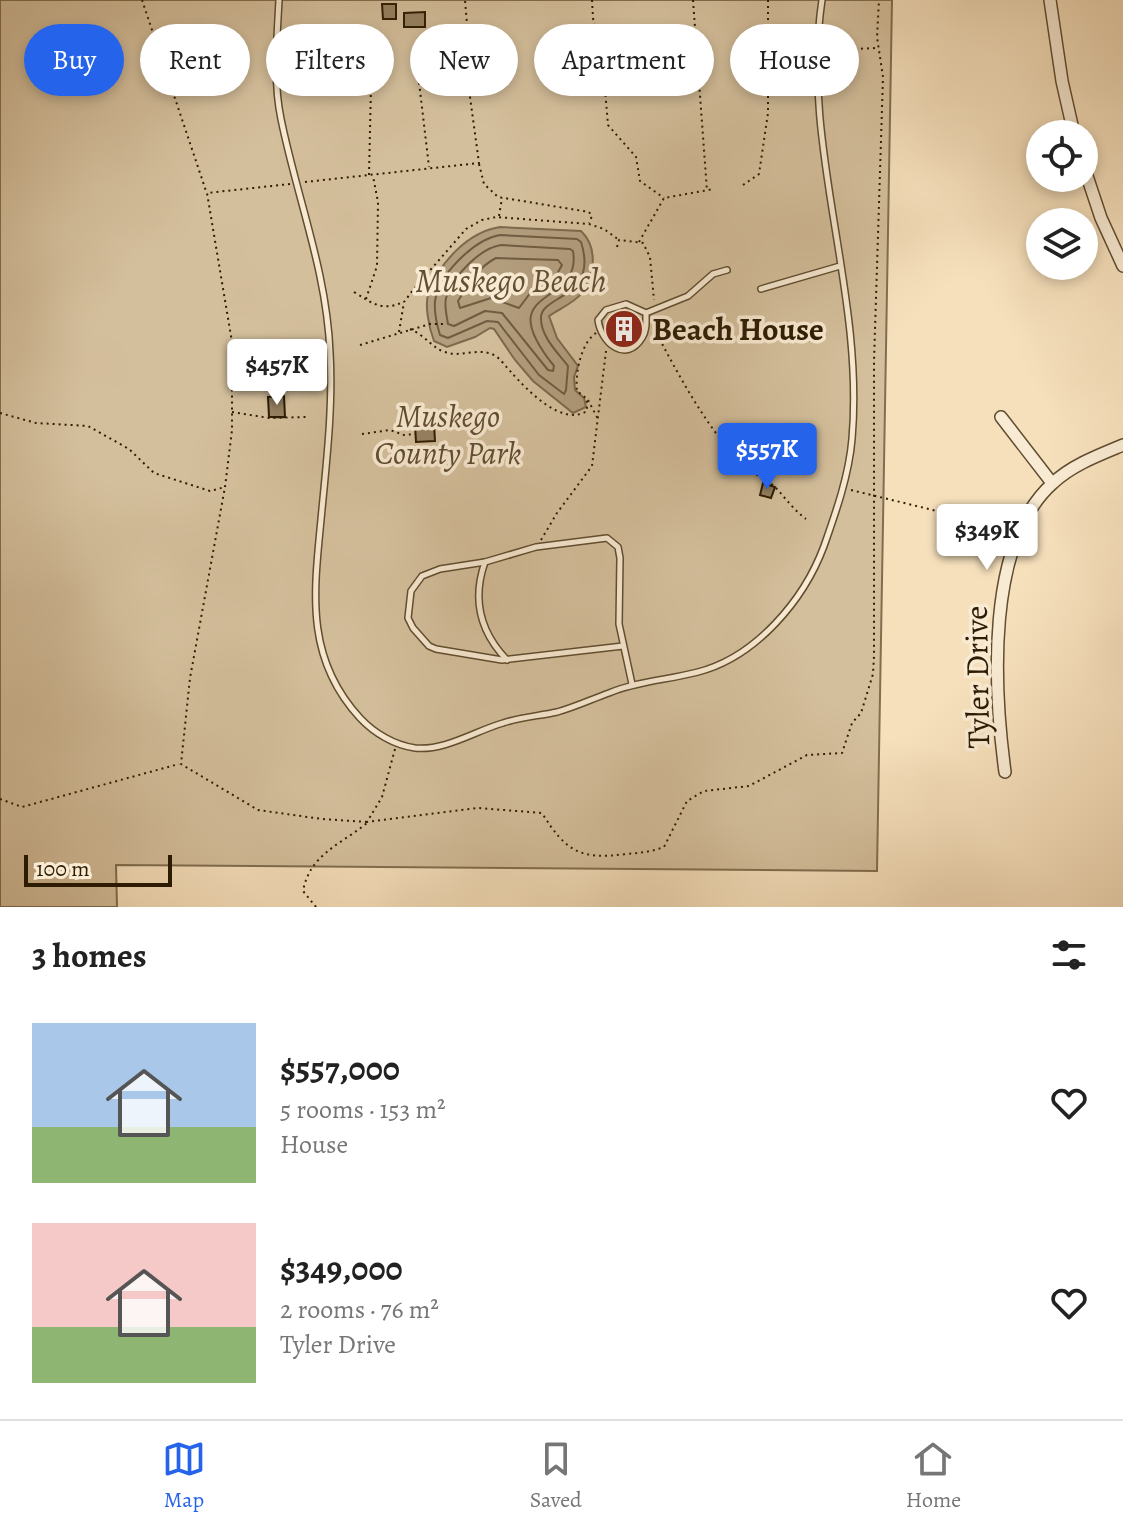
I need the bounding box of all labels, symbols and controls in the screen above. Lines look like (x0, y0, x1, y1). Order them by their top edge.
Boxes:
chip: Buy (24, 24, 124, 96)
chip: Rent (140, 24, 250, 96)
chip: Filters (266, 24, 394, 96)
chip: New (410, 24, 518, 96)
chip: Apartment (534, 24, 714, 96)
chip: House (730, 24, 859, 96)
map controls (1026, 120, 1098, 280)
button: locate (1026, 120, 1098, 192)
button: layers (1026, 208, 1098, 280)
water label: Muskego Beach (415, 257, 607, 304)
place label: Beach House (652, 307, 824, 351)
building icon: Beach House (603, 308, 645, 350)
pin: $457K (221, 339, 333, 407)
text: $457K (245, 347, 309, 382)
park label: Muskego County Park (374, 394, 522, 475)
pin: $557K (711, 423, 823, 491)
text: $557K (736, 431, 798, 466)
pin: $349K (931, 504, 1043, 572)
text: $349K (955, 512, 1019, 547)
street label: Tyler Drive (954, 605, 1000, 749)
scale bar (24, 851, 172, 887)
text: 100 m (36, 854, 90, 884)
text: 3 homes (32, 932, 147, 979)
icon: filters (1047, 933, 1091, 977)
text: $557,000 (280, 1045, 400, 1092)
icon: home (96, 1055, 192, 1151)
icon: heart (1047, 1081, 1091, 1125)
text: 5 rooms · 153 m² (280, 1092, 446, 1127)
text: House (280, 1127, 348, 1162)
text: $349,000 (280, 1245, 403, 1292)
icon: home (96, 1255, 192, 1351)
icon: heart (1047, 1281, 1091, 1325)
text: 2 rooms · 76 m² (280, 1292, 439, 1327)
text: Tyler Drive (280, 1327, 396, 1362)
tab: Map (162, 1437, 206, 1515)
tab: Saved (530, 1437, 582, 1515)
tab: Home (906, 1437, 961, 1515)

